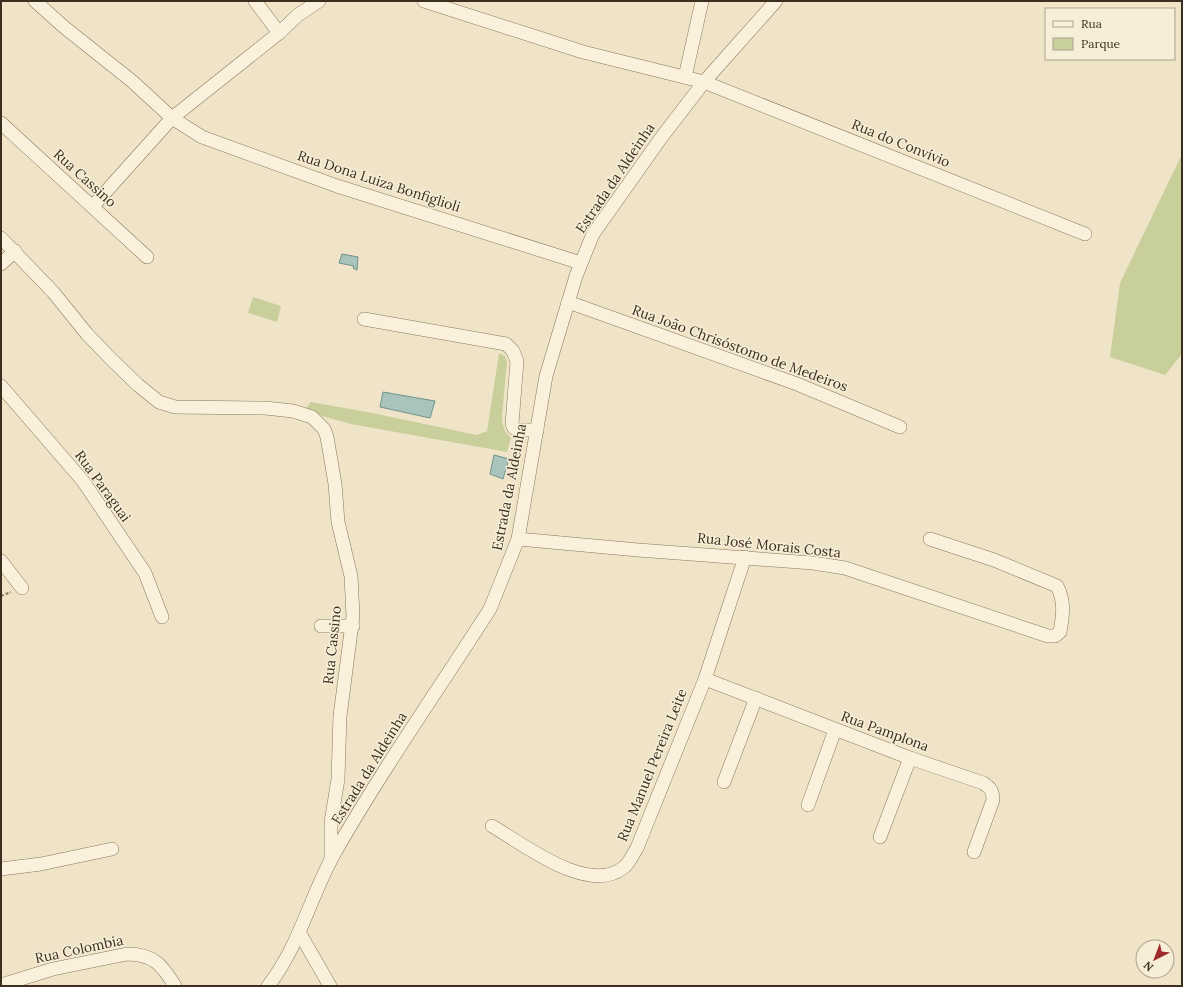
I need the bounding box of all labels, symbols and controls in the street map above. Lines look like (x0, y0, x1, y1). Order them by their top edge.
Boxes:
legend (1045, 8, 1175, 60)
text: Rua (1081, 16, 1102, 31)
text: Parque (1081, 36, 1121, 51)
street label: Rua do Convívio (849, 115, 953, 171)
street label: Estrada da Aldeinha (571, 120, 659, 236)
street label: Rua Cassino (50, 145, 120, 211)
street label: Rua Dona Luiza Bonfiglioli (295, 146, 463, 216)
street label: Rua João Chrisóstomo de Medeiros (630, 301, 850, 395)
street label: Estrada da Aldeinha (488, 422, 530, 552)
street label: Rua Paraguai (71, 447, 135, 525)
street label: Rua José Morais Costa (696, 528, 842, 562)
street label: Rua Cassino (319, 605, 345, 685)
street label: Rua Manuel Pereira Leite (613, 686, 691, 844)
street label: Rua Pamplona (839, 707, 931, 755)
street label: Estrada da Aldeinha (327, 709, 411, 827)
street label: Rua Colombia (33, 931, 125, 967)
north arrow (1135, 939, 1175, 979)
text: N (1140, 958, 1156, 974)

